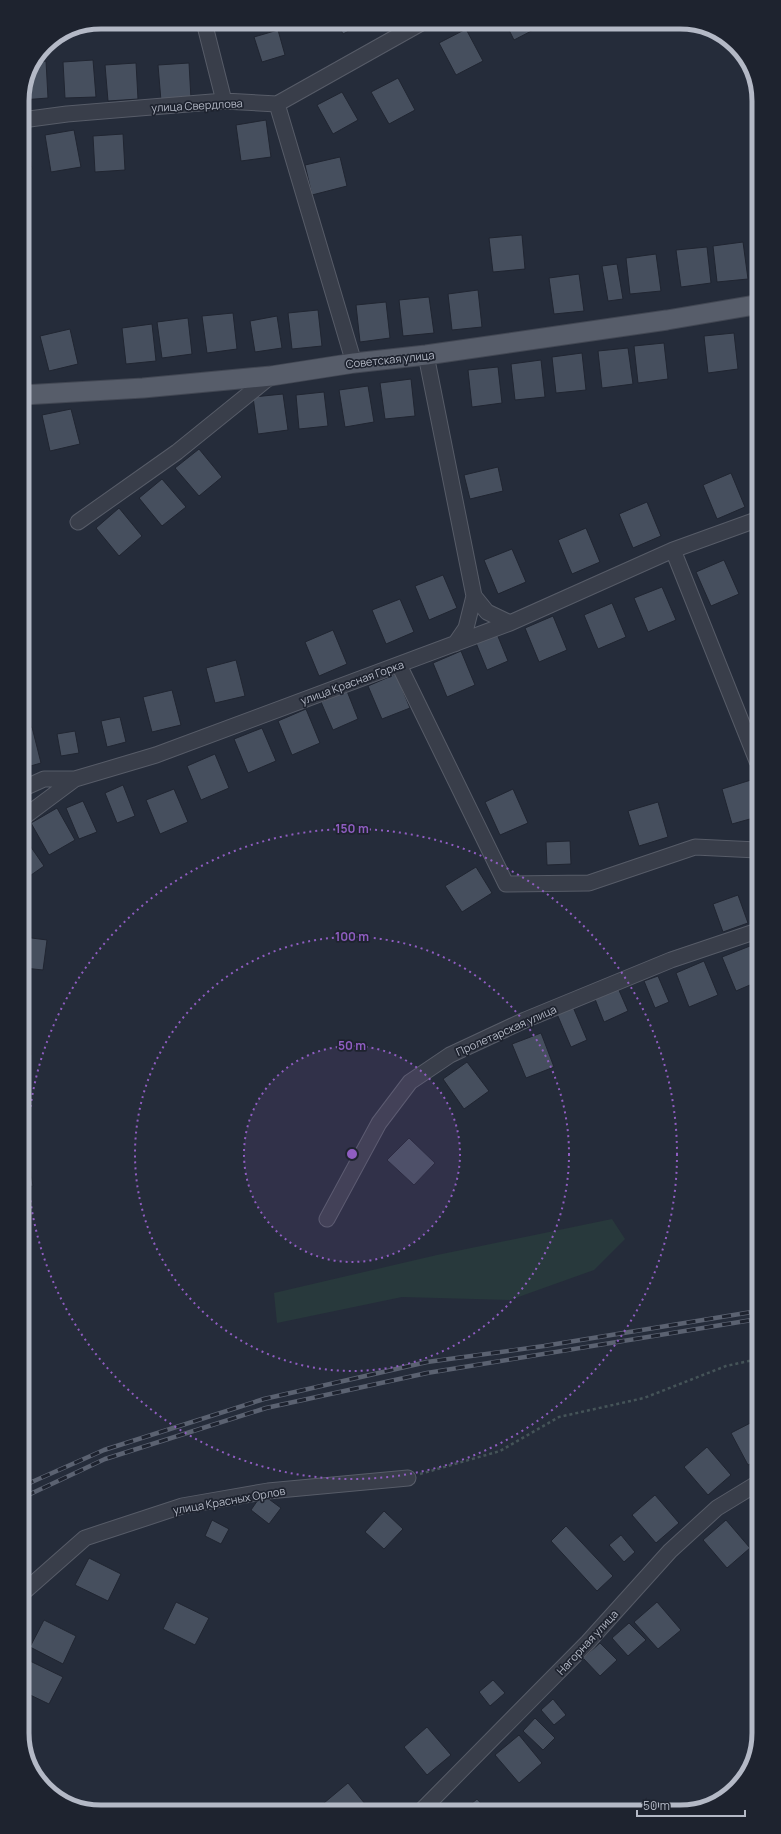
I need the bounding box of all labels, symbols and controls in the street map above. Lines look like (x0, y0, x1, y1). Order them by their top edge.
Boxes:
street label: улица Свердлова (151, 95, 243, 115)
street label: Советская улица (345, 347, 435, 371)
street label: улица Красная Горка (298, 656, 406, 708)
text: 150 m (335, 820, 369, 837)
text: 100 m (335, 928, 369, 945)
street label: Пролетарская улица (453, 1001, 559, 1059)
text: 50 m (338, 1037, 366, 1054)
centre of rings (345, 1147, 359, 1161)
street label: улица Красных Орлов (172, 1483, 286, 1517)
street label: Нагорная улица (553, 1606, 621, 1678)
scale bar (637, 1792, 745, 1818)
text: 50 m (643, 1797, 670, 1814)

